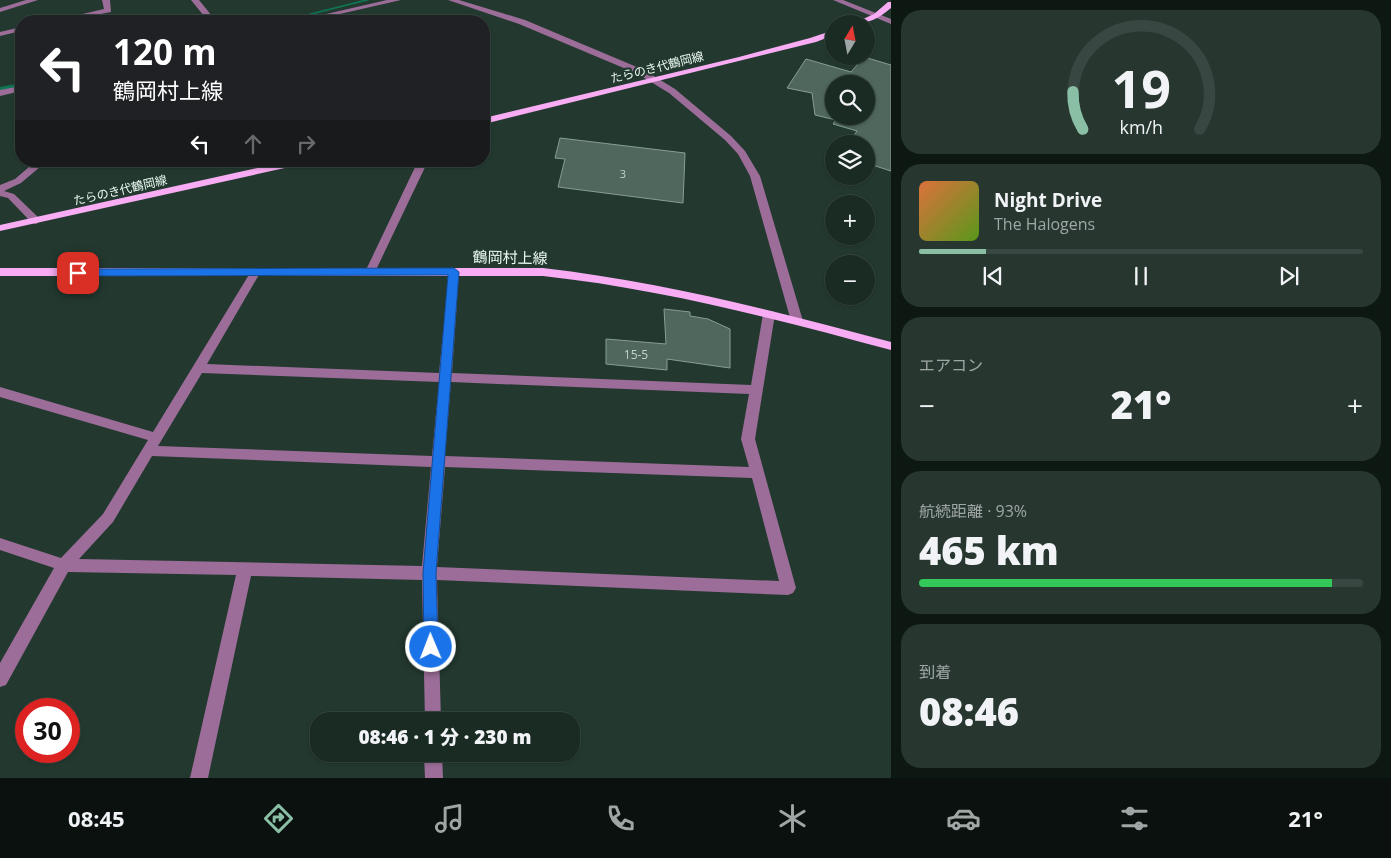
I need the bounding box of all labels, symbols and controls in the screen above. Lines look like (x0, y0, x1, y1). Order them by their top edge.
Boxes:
north arrow (825, 15, 875, 65)
map controls (825, 15, 875, 305)
text: 120 m (113, 28, 217, 75)
icon: left (30, 35, 95, 100)
street label: たらのき代鶴岡線 (609, 47, 705, 87)
text: 19 (1111, 52, 1171, 123)
text: 鶴岡村上線 (113, 75, 223, 105)
button: search (825, 75, 875, 125)
text: km/h (1119, 115, 1163, 139)
icon: left (186, 130, 214, 158)
icon: ahead (239, 130, 267, 158)
icon: right (292, 130, 320, 158)
button: layers (825, 135, 875, 185)
house number: 3 (620, 166, 626, 181)
street label: たらのき代鶴岡線 (71, 171, 169, 209)
text: Night Drive (994, 187, 1102, 213)
button: + (825, 195, 875, 245)
text: The Halogens (994, 213, 1095, 235)
street label: 鶴岡村上線 (472, 246, 548, 268)
pin (57, 252, 99, 294)
button: − (825, 255, 875, 305)
icon: arrive (64, 259, 92, 287)
icon: previous (979, 262, 1007, 290)
icon: pause (1127, 262, 1155, 290)
icon: next (1275, 262, 1303, 290)
house number: 15-5 (624, 346, 648, 363)
text: エアコン (919, 354, 983, 376)
text: 21° (1111, 378, 1171, 430)
text: − (919, 386, 935, 424)
text: + (1347, 386, 1363, 424)
text: 航続距離 · 93% (919, 500, 1027, 522)
text: 465 km (919, 524, 1059, 576)
position arrow (404, 620, 456, 672)
text: 到着 (919, 661, 951, 683)
text: 08:46 (919, 685, 1019, 737)
speed limit sign: 30 (15, 698, 80, 763)
text: 08:46 · 1 分 · 230 m (358, 724, 532, 750)
icon: directions (261, 801, 296, 836)
icon: music (432, 801, 467, 836)
icon: phone (603, 801, 638, 836)
icon: climate (775, 801, 810, 836)
icon: car (946, 801, 981, 836)
icon: filters (1117, 801, 1152, 836)
text: 08:45 (68, 803, 125, 833)
text: 21° (1288, 803, 1323, 833)

